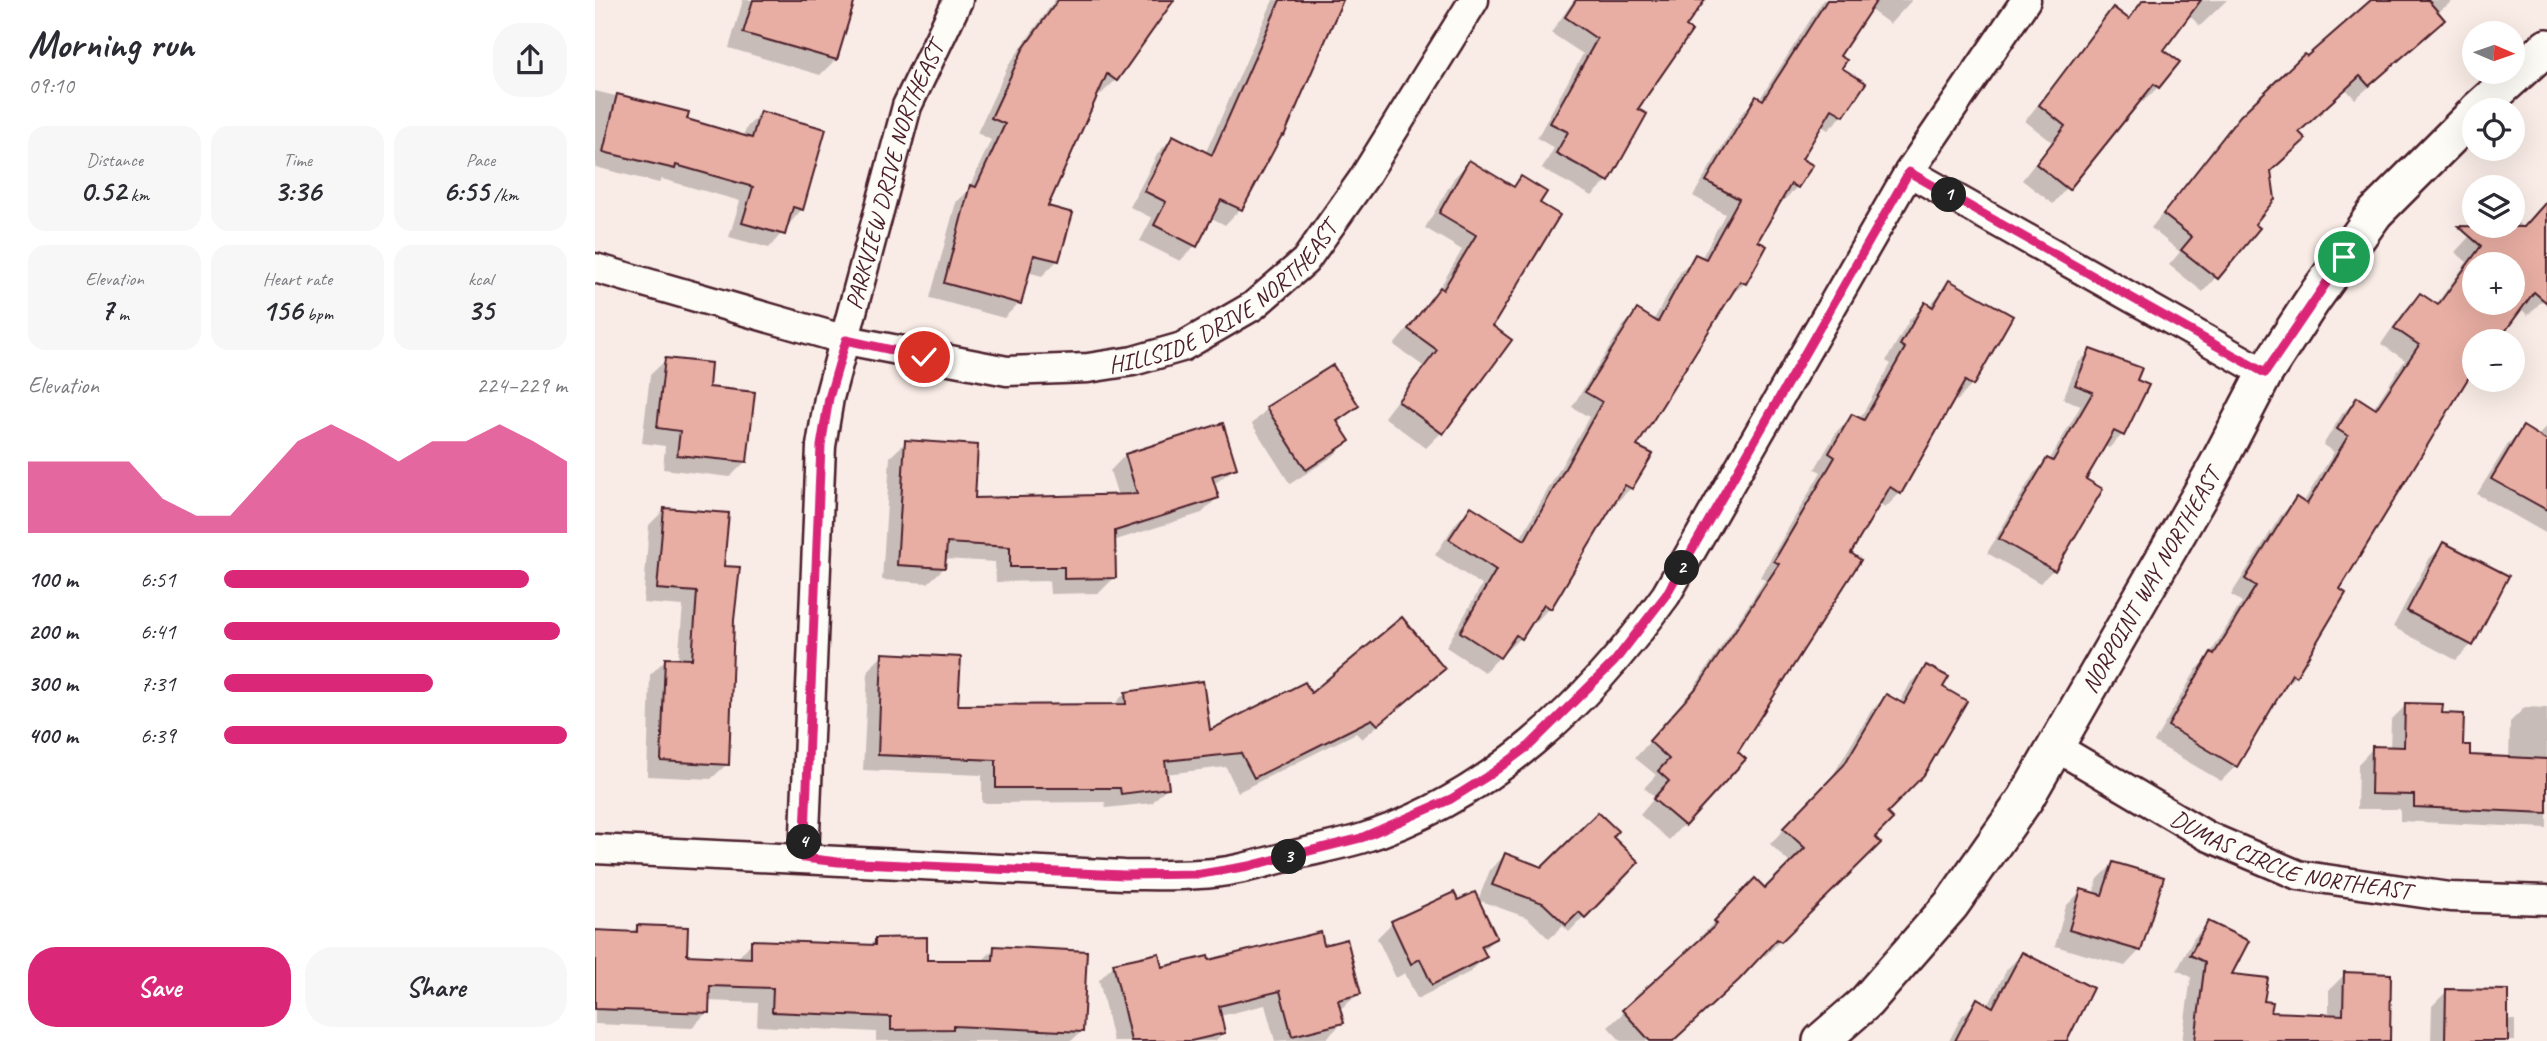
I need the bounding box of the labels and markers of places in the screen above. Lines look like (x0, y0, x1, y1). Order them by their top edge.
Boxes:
pin: 1 (1931, 178, 1967, 212)
pin (2314, 227, 2374, 287)
pin (894, 327, 954, 387)
pin: 2 (1665, 550, 1699, 586)
pin: 4 (787, 824, 822, 860)
pin: 3 (1271, 840, 1307, 874)

